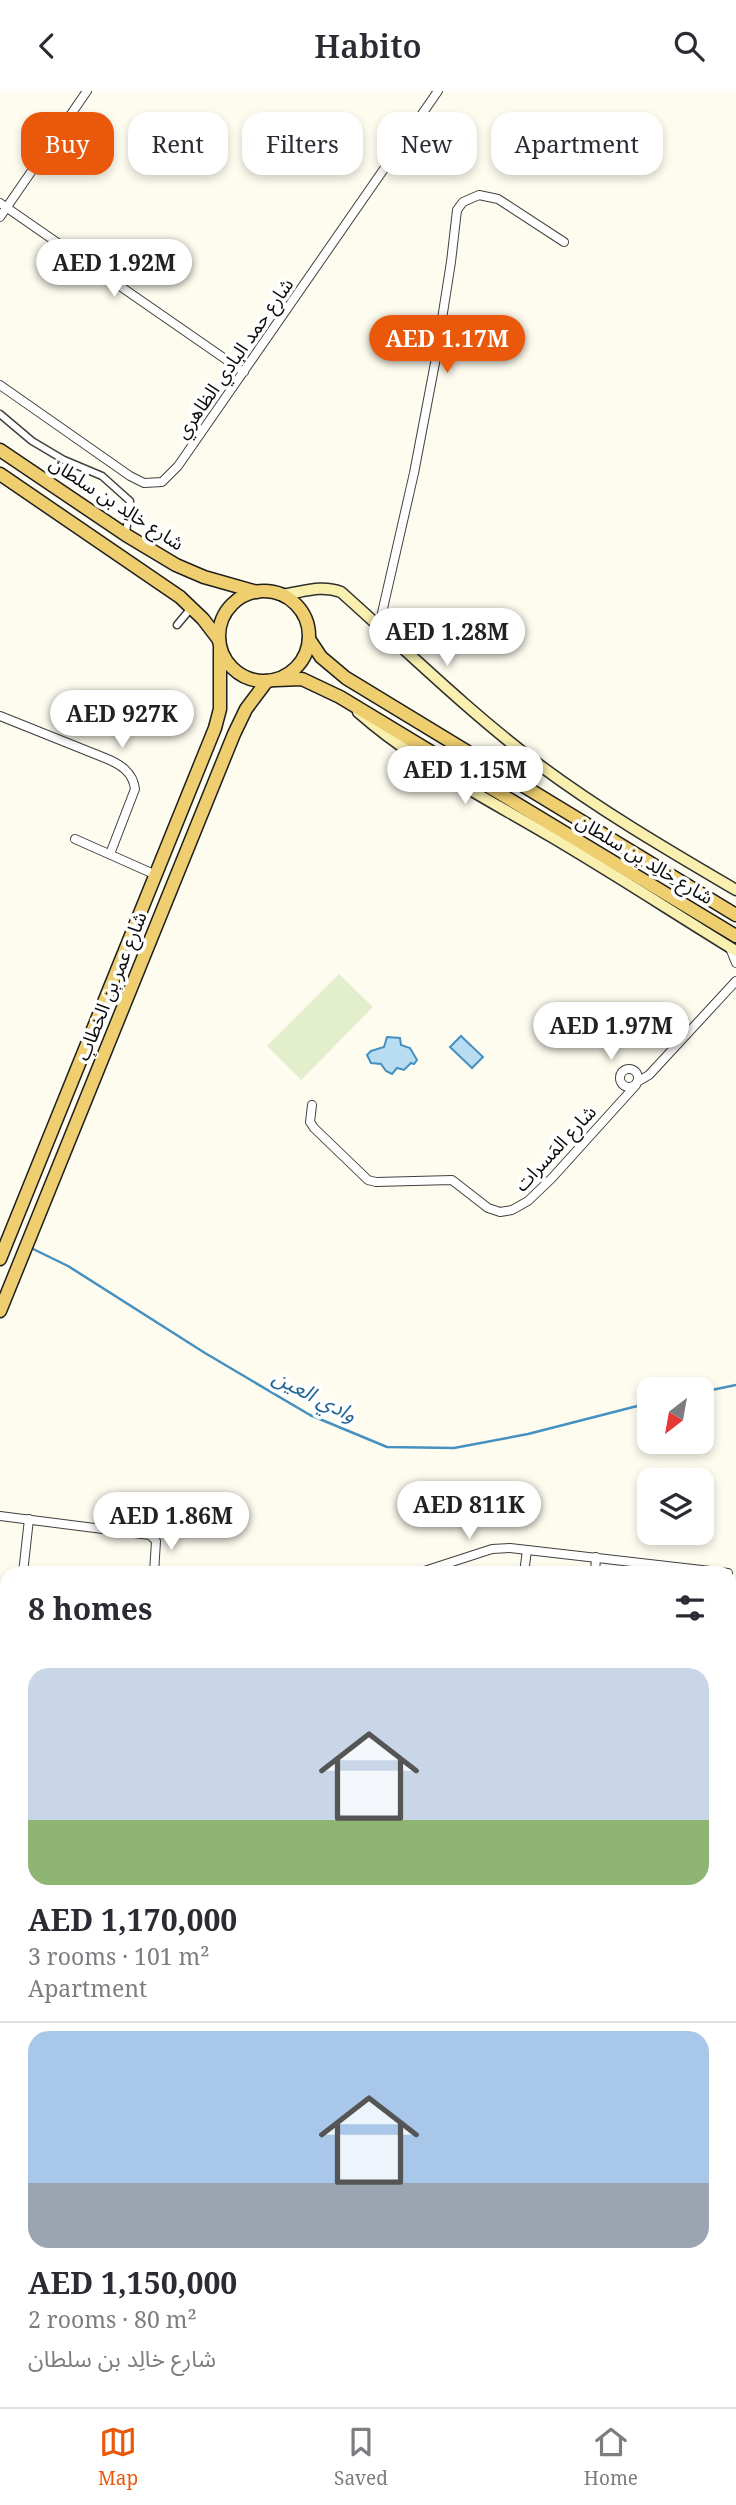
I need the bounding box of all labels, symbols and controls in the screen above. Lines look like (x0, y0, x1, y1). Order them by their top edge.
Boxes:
text: Habito (314, 24, 422, 67)
icon: back (28, 27, 66, 65)
icon: search (670, 27, 708, 65)
chip: Buy (21, 112, 114, 175)
chip: Rent (128, 112, 228, 175)
chip: Filters (242, 112, 363, 175)
chip: New (377, 112, 477, 175)
chip: Apartment (491, 112, 663, 175)
pin: AED 1.92M (34, 239, 194, 299)
text: AED 1.92M (52, 246, 176, 278)
street label: شارع حمد البادي الظاهري (169, 273, 301, 445)
pin: AED 1.17M (367, 315, 527, 375)
text: AED 1.17M (385, 322, 509, 354)
street label: شارع خالِد بن سلطان (44, 450, 189, 557)
pin: AED 1.28M (367, 609, 527, 668)
text: AED 1.28M (385, 615, 509, 647)
pin: AED 927K (50, 691, 194, 750)
text: AED 927K (66, 697, 178, 729)
pin: AED 1.15M (385, 747, 545, 806)
text: AED 1.15M (403, 753, 527, 785)
street label: شارع خالِد بن سلطان (571, 808, 718, 911)
street label: شارع عمر بن الخطاب (69, 908, 154, 1065)
pin: AED 1.97M (531, 1003, 691, 1062)
text: AED 1.97M (549, 1009, 673, 1041)
street label: شارع المَسرات (508, 1099, 602, 1197)
water label: وادي العين (267, 1362, 362, 1431)
north arrow (637, 1377, 714, 1454)
map controls (637, 1377, 714, 1545)
button: layers (637, 1468, 714, 1545)
pin: AED 811K (397, 1481, 541, 1541)
text: AED 811K (413, 1488, 525, 1520)
pin: AED 1.86M (91, 1493, 251, 1552)
text: AED 1.86M (109, 1499, 233, 1531)
text: 8 homes (28, 1588, 152, 1629)
icon: filters (671, 1589, 709, 1627)
icon: home (306, 1713, 432, 1839)
text: AED 1,170,000 (28, 1899, 237, 1940)
text: 3 rooms · 101 m² (28, 1940, 210, 1972)
text: Apartment (28, 1972, 147, 2004)
icon: home (306, 2077, 432, 2203)
text: AED 1,150,000 (28, 2262, 237, 2303)
text: 2 rooms · 80 m² (28, 2303, 197, 2335)
text: شارع خالِد بن سلطان (28, 2342, 216, 2374)
tab: Map (98, 2423, 138, 2491)
tab: Saved (334, 2423, 388, 2491)
tab: Home (584, 2423, 638, 2491)

